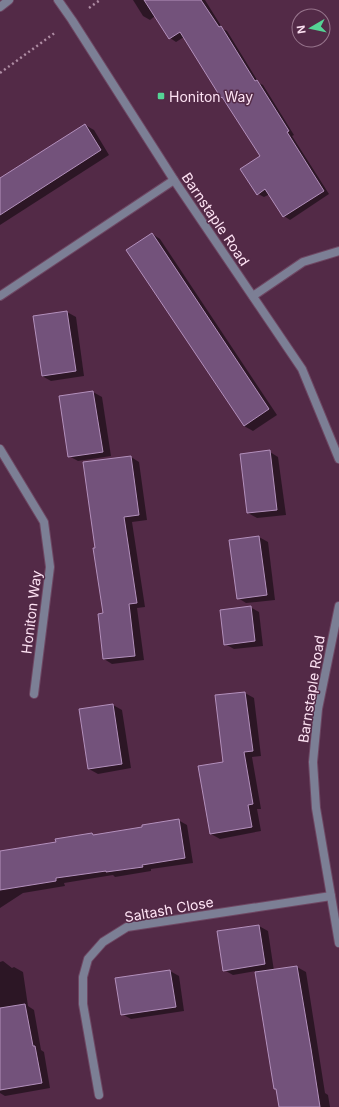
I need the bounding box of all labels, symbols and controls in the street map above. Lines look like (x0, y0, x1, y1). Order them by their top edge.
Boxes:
north arrow (291, 8, 331, 48)
text: N (294, 24, 309, 35)
place label: Honiton Way (169, 88, 253, 105)
marker: Honiton Way (156, 91, 166, 101)
street label: Barnstaple Road (179, 169, 253, 269)
street label: Honiton Way (17, 569, 45, 655)
street label: Barnstaple Road (294, 634, 328, 744)
street label: Saltash Close (123, 893, 215, 925)

